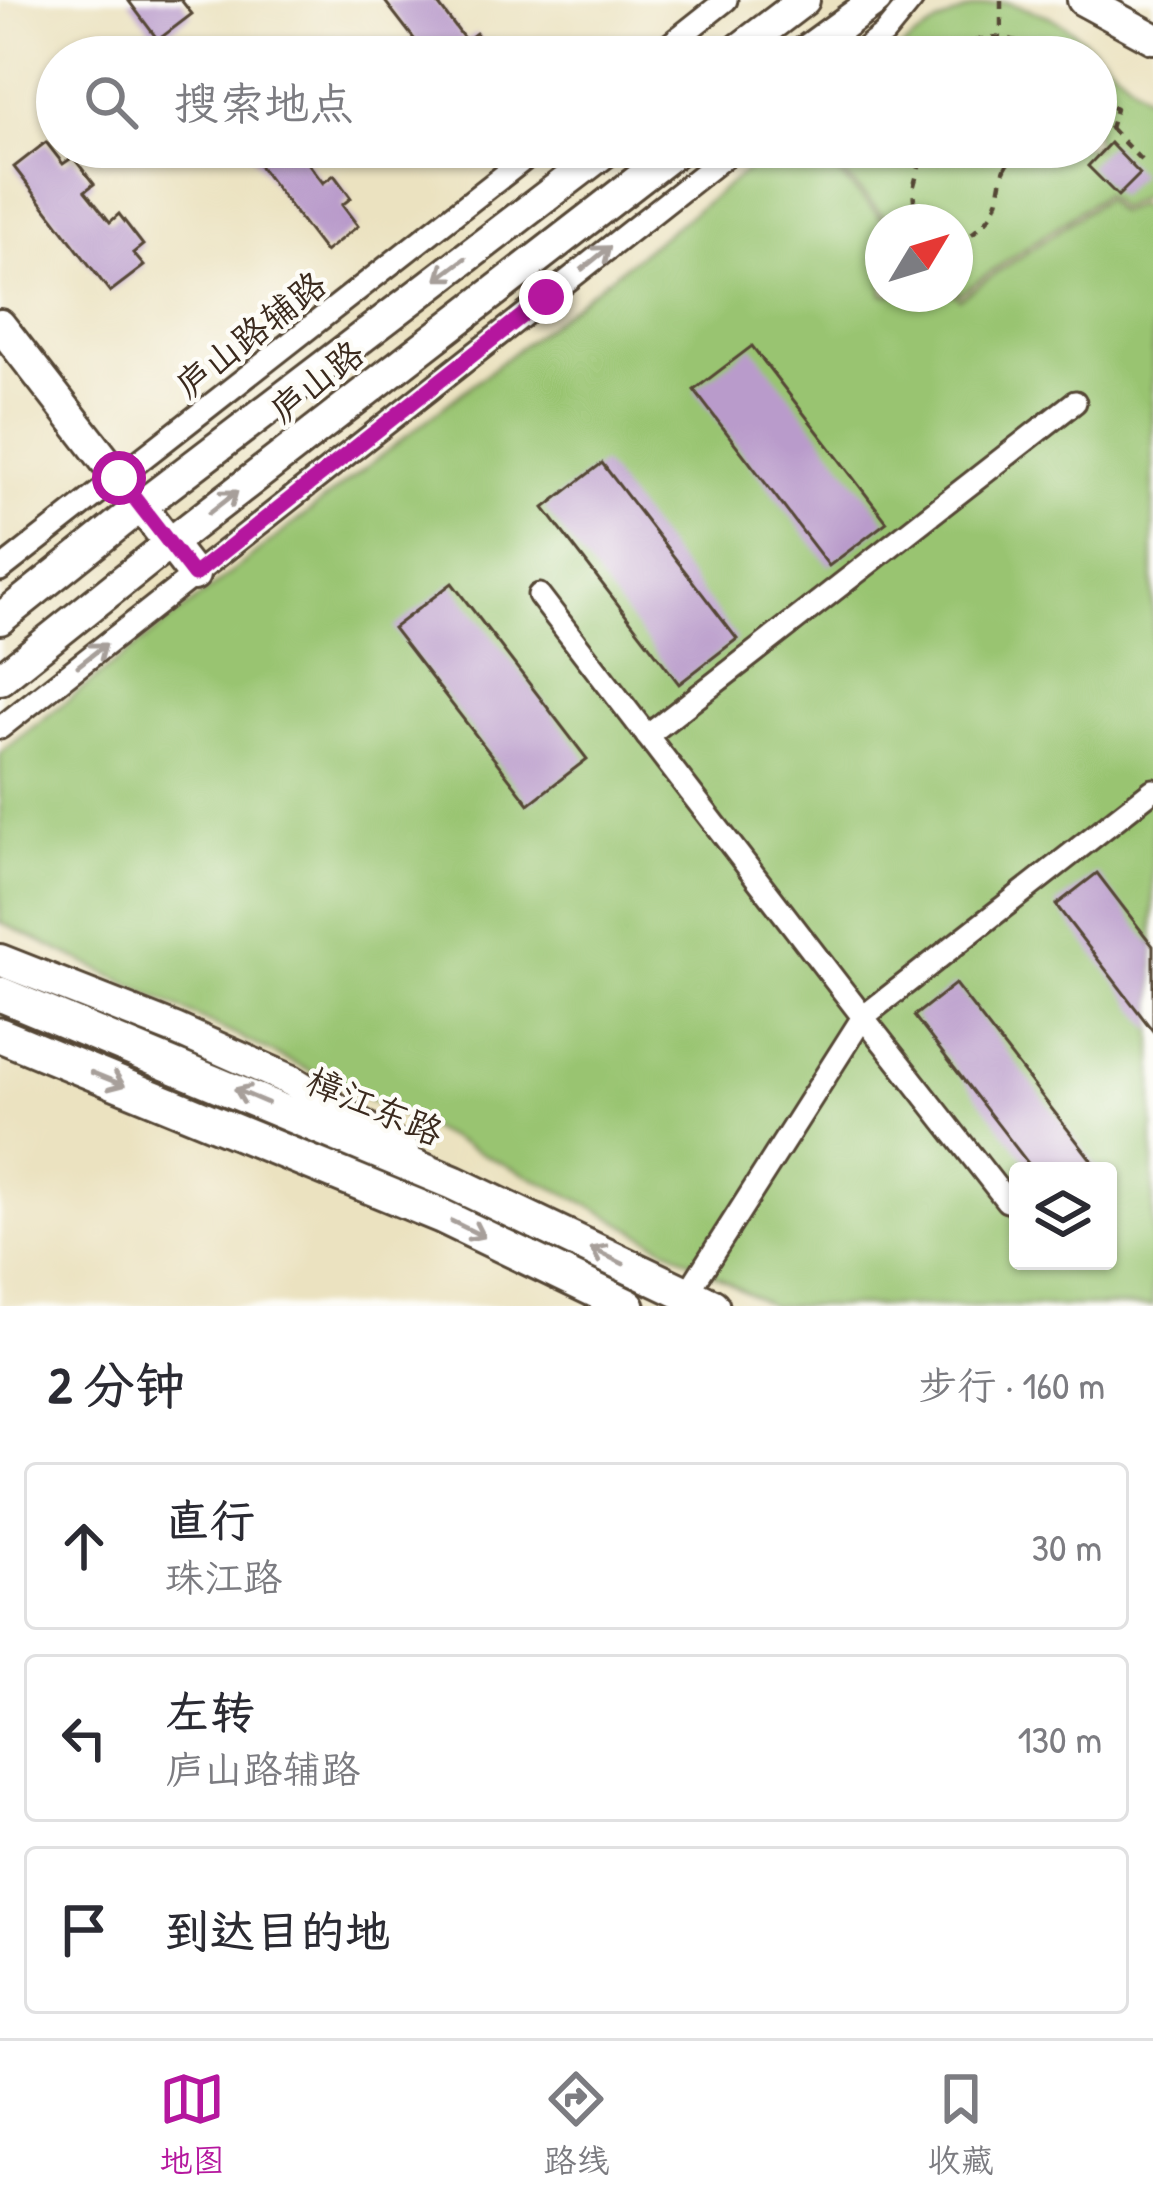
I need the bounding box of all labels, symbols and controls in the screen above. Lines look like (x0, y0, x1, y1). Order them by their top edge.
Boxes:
search box (36, 36, 1117, 168)
icon: search (78, 69, 144, 135)
text: 搜索地点 (174, 72, 354, 133)
north arrow (865, 204, 973, 312)
one-way arrow (579, 245, 611, 272)
one-way arrow (436, 255, 468, 282)
street label: 庐山路辅路 (166, 262, 334, 406)
route end (519, 270, 573, 324)
street label: 庐山路 (260, 331, 372, 431)
route start (92, 451, 146, 505)
one-way arrow (206, 490, 239, 515)
one-way arrow (75, 642, 107, 669)
street label: 樟江东路 (299, 1055, 451, 1156)
one-way arrow (89, 1070, 126, 1091)
one-way arrow (233, 1084, 269, 1106)
map controls (1009, 1162, 1117, 1270)
button: layers (1009, 1162, 1117, 1270)
one-way arrow (450, 1219, 486, 1241)
one-way arrow (589, 1243, 625, 1266)
text: 2 分钟 (48, 1350, 186, 1419)
text: 步行 · 160 m (919, 1358, 1105, 1411)
text: 直行 (165, 1489, 255, 1550)
icon: ahead (51, 1513, 117, 1579)
text: 30 m (1032, 1520, 1102, 1573)
text: 珠江路 (165, 1550, 282, 1603)
text: 左转 (165, 1681, 255, 1742)
icon: left (51, 1705, 117, 1771)
text: 130 m (1017, 1712, 1102, 1765)
text: 庐山路辅路 (165, 1742, 360, 1795)
icon: arrive (51, 1897, 117, 1963)
text: 到达目的地 (165, 1900, 390, 1961)
tab: 地图 (159, 2066, 225, 2182)
tab: 路线 (543, 2066, 609, 2182)
tab: 收藏 (928, 2066, 994, 2182)

